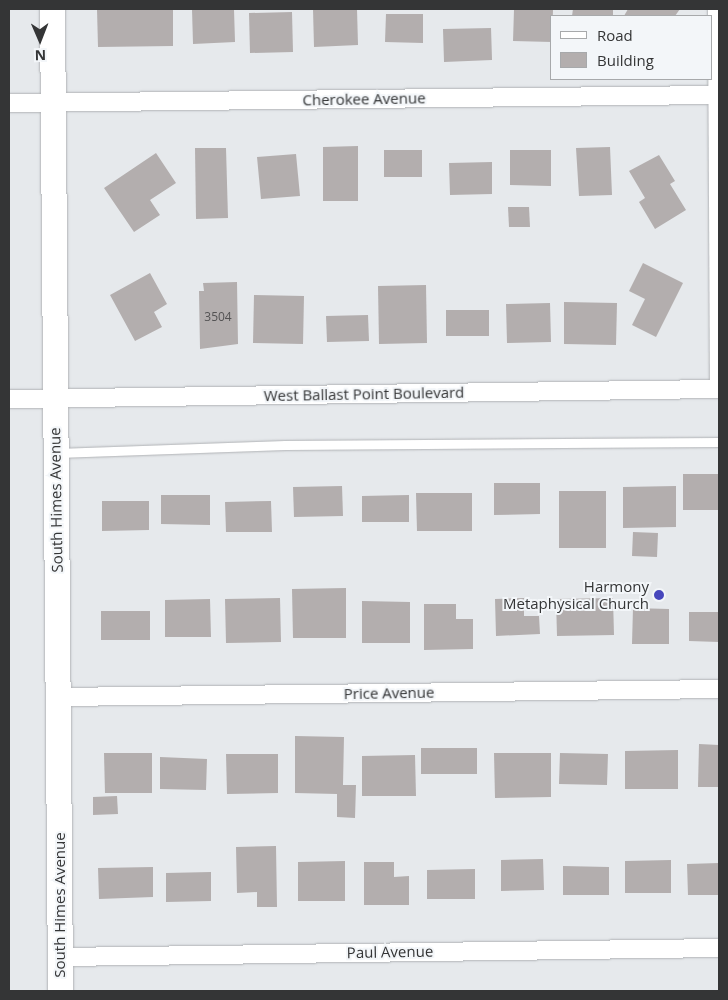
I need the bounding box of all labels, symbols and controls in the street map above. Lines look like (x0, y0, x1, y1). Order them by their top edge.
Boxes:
north arrow (15, 15, 65, 65)
legend (550, 15, 713, 80)
text: Road (597, 25, 633, 45)
text: N (34, 46, 46, 65)
text: Building (597, 50, 654, 70)
street label: Cherokee Avenue (302, 89, 426, 109)
house number: 3504 (204, 310, 232, 324)
street label: West Ballast Point Boulevard (264, 383, 464, 405)
street label: South Himes Avenue (46, 427, 66, 573)
place label: Harmony Metaphysical Church (503, 577, 649, 612)
marker: Harmony Metaphysical Church (653, 589, 665, 601)
street label: Price Avenue (344, 683, 434, 703)
street label: South Himes Avenue (51, 832, 69, 978)
street label: Paul Avenue (347, 942, 433, 962)

